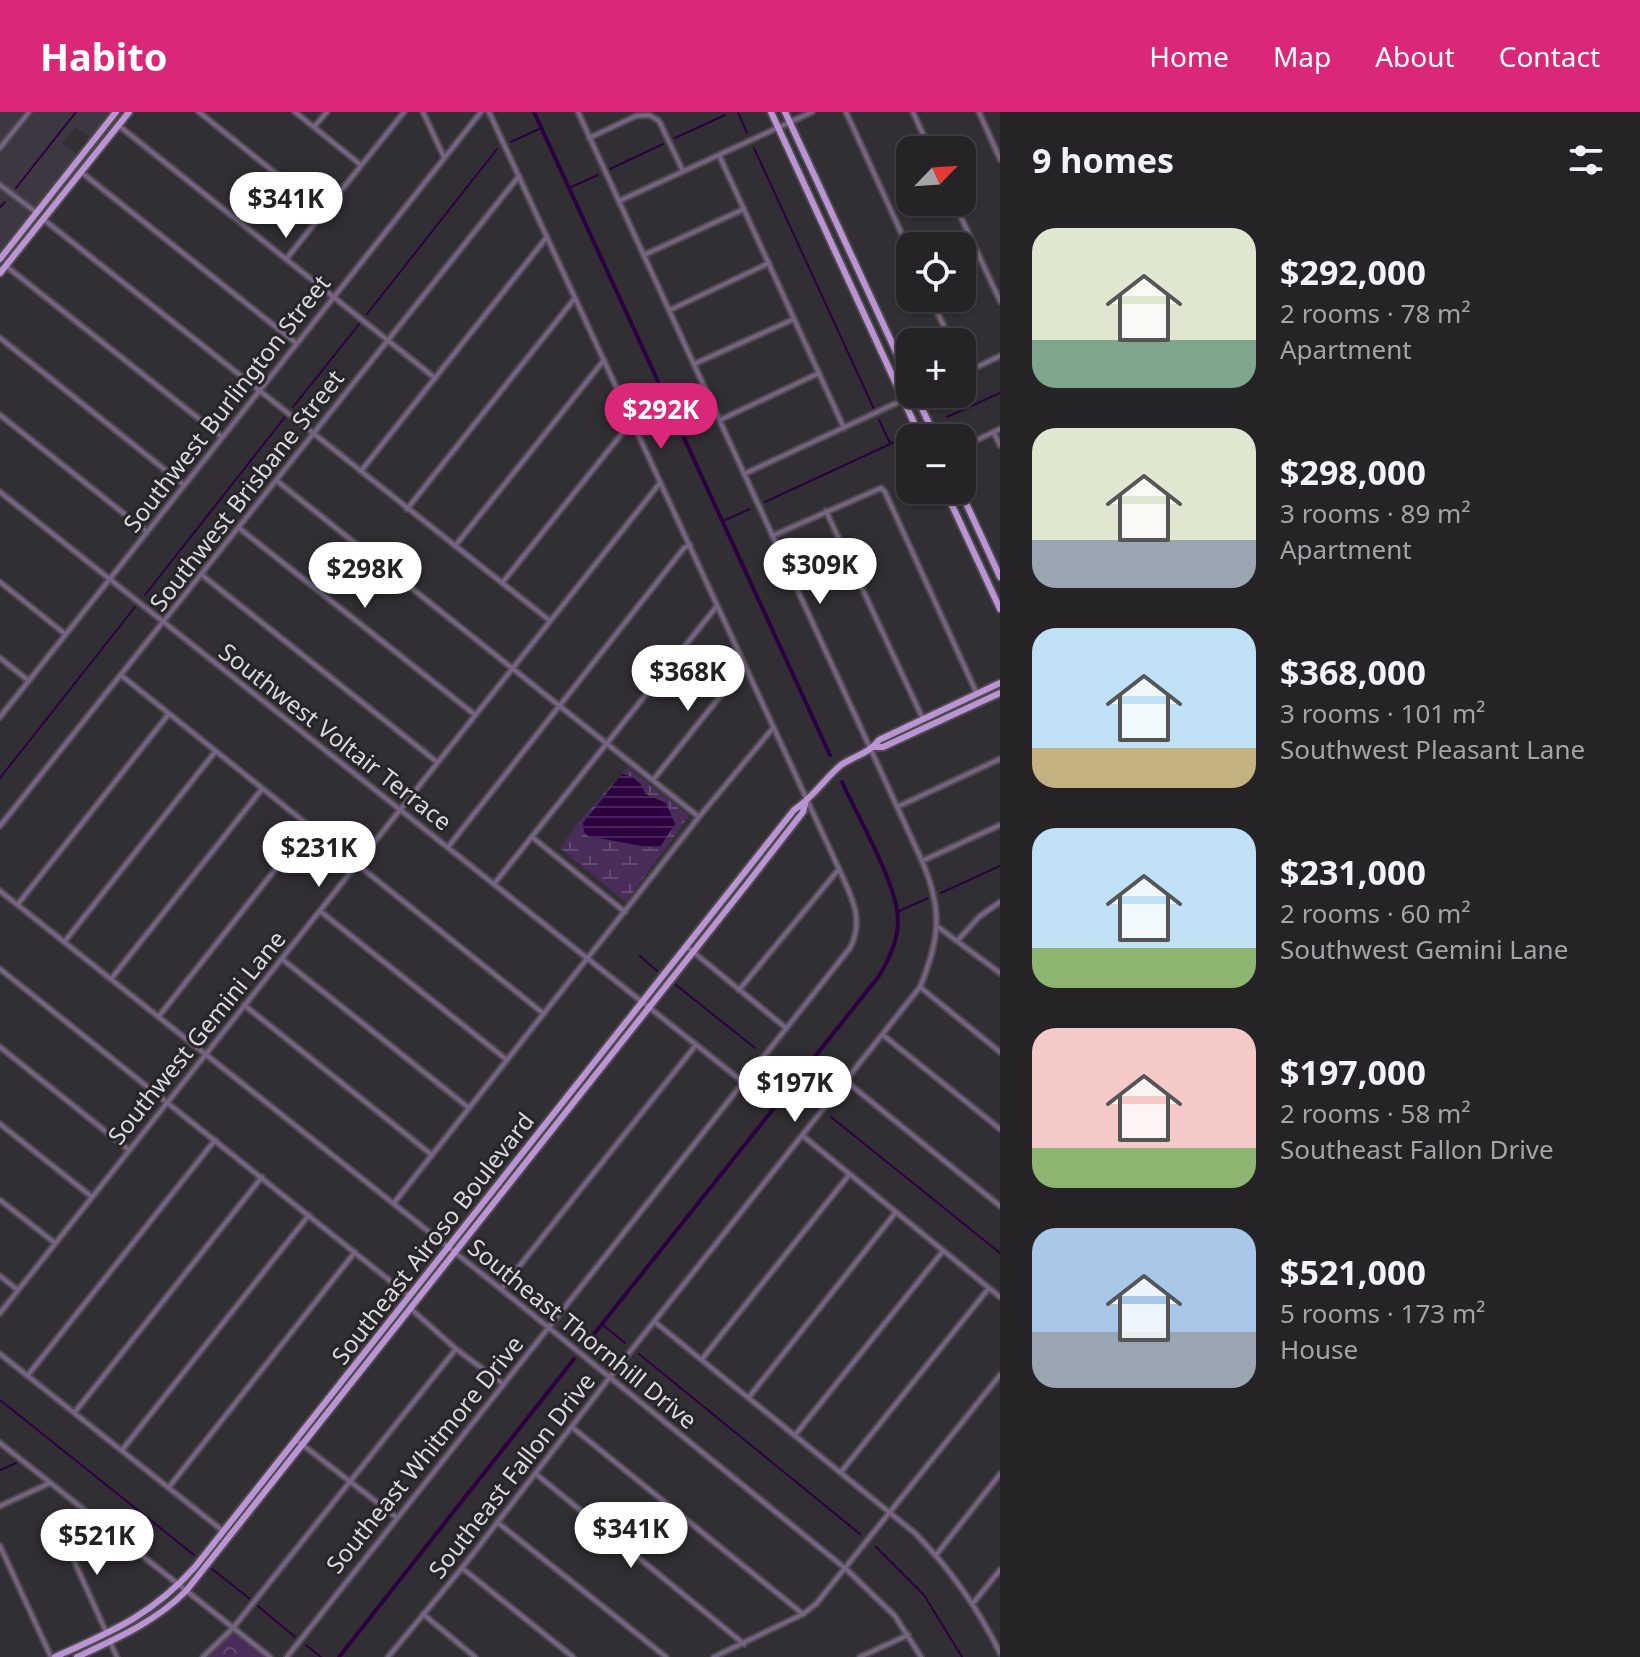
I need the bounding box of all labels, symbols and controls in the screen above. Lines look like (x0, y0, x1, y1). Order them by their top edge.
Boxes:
text: Habito (40, 30, 167, 82)
text: Home (1149, 37, 1229, 75)
text: Map (1273, 37, 1331, 75)
text: About (1375, 37, 1455, 75)
text: Contact (1499, 37, 1600, 75)
north arrow (896, 136, 976, 216)
map controls (896, 136, 976, 504)
text: 9 homes (1032, 137, 1174, 183)
icon: filters (1564, 138, 1608, 182)
pin: $341K (230, 172, 342, 240)
text: $341K (248, 180, 324, 216)
button: locate (896, 232, 976, 312)
text: $292,000 (1280, 249, 1426, 295)
icon: home (1096, 260, 1192, 356)
street label: Southwest Burlington Street (115, 267, 337, 539)
text: 2 rooms · 78 m² (1280, 295, 1470, 331)
button: + (896, 328, 976, 408)
text: Apartment (1280, 331, 1412, 367)
street label: Southwest Brisbane Street (141, 362, 351, 618)
pin: $292K (605, 383, 717, 451)
text: $292K (623, 391, 699, 427)
button: − (896, 424, 976, 504)
text: $298,000 (1280, 449, 1426, 495)
icon: home (1096, 460, 1192, 556)
text: 3 rooms · 89 m² (1280, 495, 1470, 531)
text: Apartment (1280, 531, 1412, 567)
pin: $309K (764, 538, 876, 606)
pin: $298K (309, 542, 421, 610)
text: $309K (782, 546, 858, 582)
text: $298K (327, 550, 403, 586)
street label: Southwest Voltair Terrace (213, 635, 459, 837)
pin: $368K (632, 645, 744, 713)
text: $368,000 (1280, 649, 1426, 695)
text: $368K (650, 653, 726, 689)
icon: home (1096, 660, 1192, 756)
text: 3 rooms · 101 m² (1280, 695, 1485, 731)
text: Southwest Pleasant Lane (1280, 731, 1585, 767)
pin: $231K (263, 821, 375, 889)
text: $231K (281, 829, 357, 865)
text: $231,000 (1280, 849, 1426, 895)
icon: home (1096, 860, 1192, 956)
text: 2 rooms · 60 m² (1280, 895, 1470, 931)
street label: Southwest Gemini Lane (99, 923, 293, 1151)
text: Southwest Gemini Lane (1280, 931, 1568, 967)
text: $197,000 (1280, 1049, 1426, 1095)
pin: $197K (739, 1056, 851, 1124)
icon: home (1096, 1060, 1192, 1156)
text: $197K (757, 1064, 833, 1100)
text: 2 rooms · 58 m² (1280, 1095, 1470, 1131)
street label: Southeast Airoso Boulevard (323, 1105, 541, 1371)
text: Southeast Fallon Drive (1280, 1131, 1554, 1167)
street label: Southeast Thornhill Drive (462, 1230, 704, 1436)
text: $521,000 (1280, 1249, 1426, 1295)
icon: home (1096, 1260, 1192, 1356)
text: 5 rooms · 173 m² (1280, 1295, 1485, 1331)
street label: Southeast Whitmore Drive (318, 1328, 530, 1580)
text: House (1280, 1331, 1358, 1367)
street label: Southeast Fallon Drive (420, 1365, 602, 1585)
pin: $341K (575, 1502, 687, 1570)
pin: $521K (41, 1509, 153, 1577)
text: $341K (593, 1510, 669, 1546)
text: $521K (59, 1517, 135, 1553)

